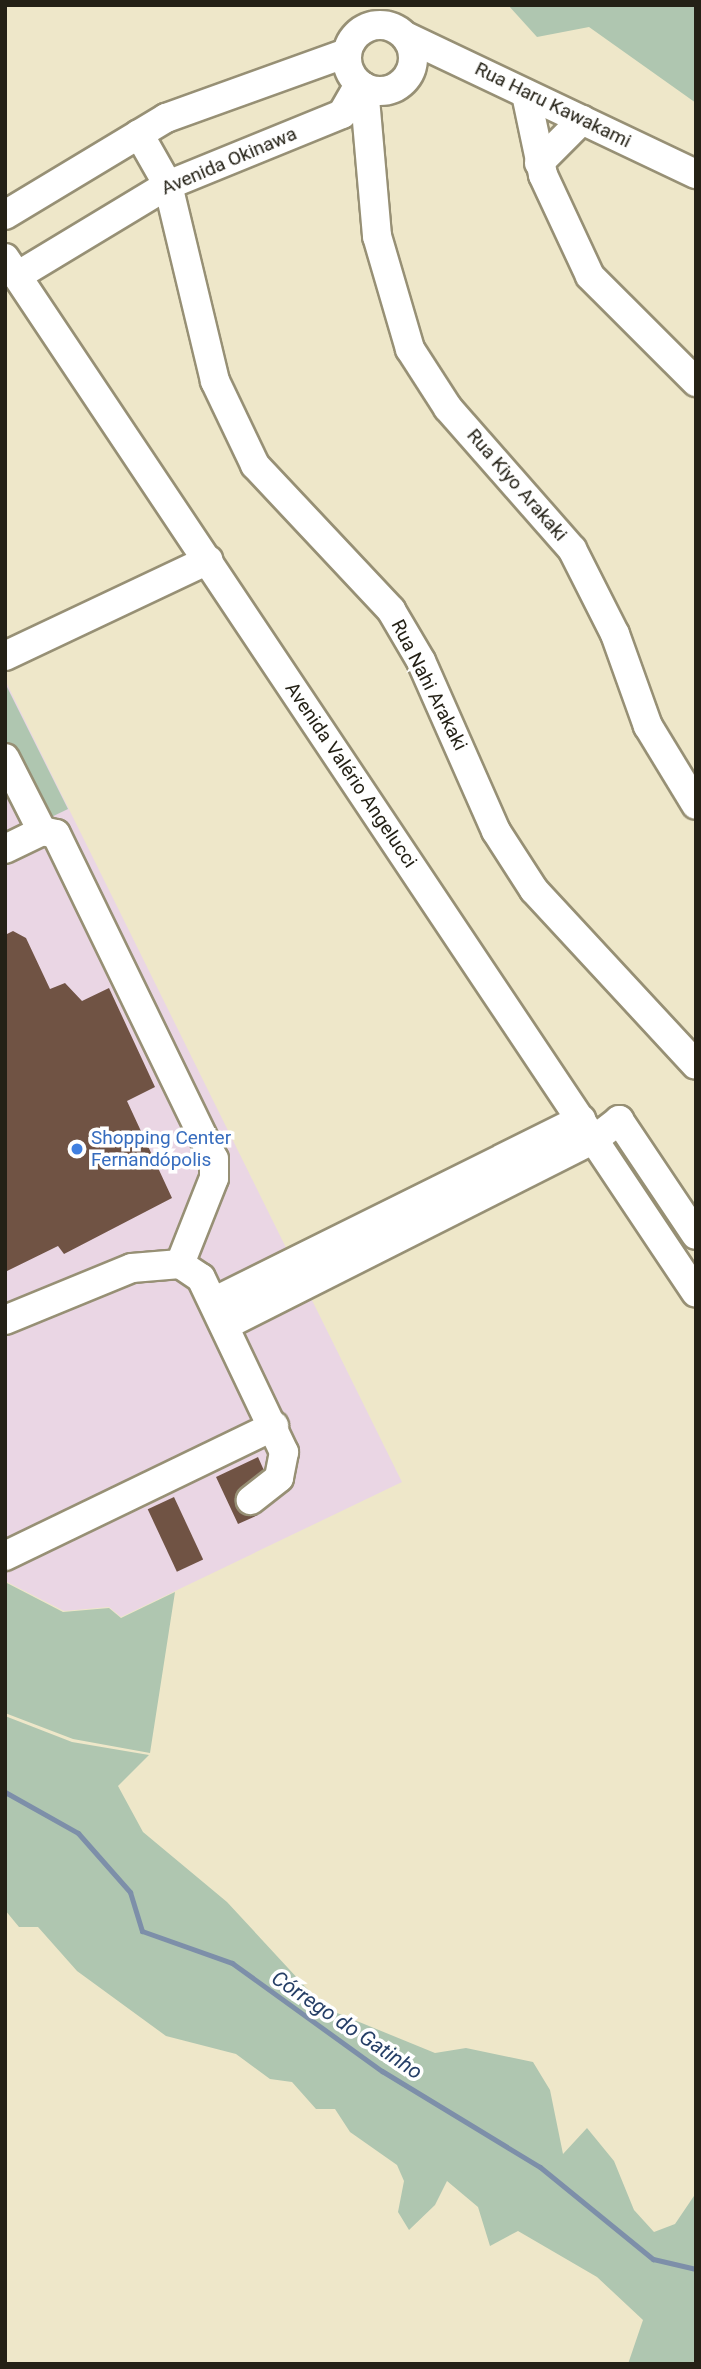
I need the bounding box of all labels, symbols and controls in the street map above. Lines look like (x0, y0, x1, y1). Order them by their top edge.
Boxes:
street label: Rua Haru Kawakami (471, 57, 635, 153)
street label: Avenida Okinawa (158, 122, 300, 200)
street label: Rua Kiyo Arakaki (462, 424, 572, 546)
street label: Rua Nahi Arakaki (386, 616, 472, 754)
street label: Avenida Valério Angelucci (280, 678, 422, 872)
place label: Shopping Center Fernandópolis (91, 1127, 231, 1171)
marker: Shopping Center Fernandópolis (69, 1141, 85, 1157)
water label: Córrego do Gatinho (267, 1965, 427, 2085)

